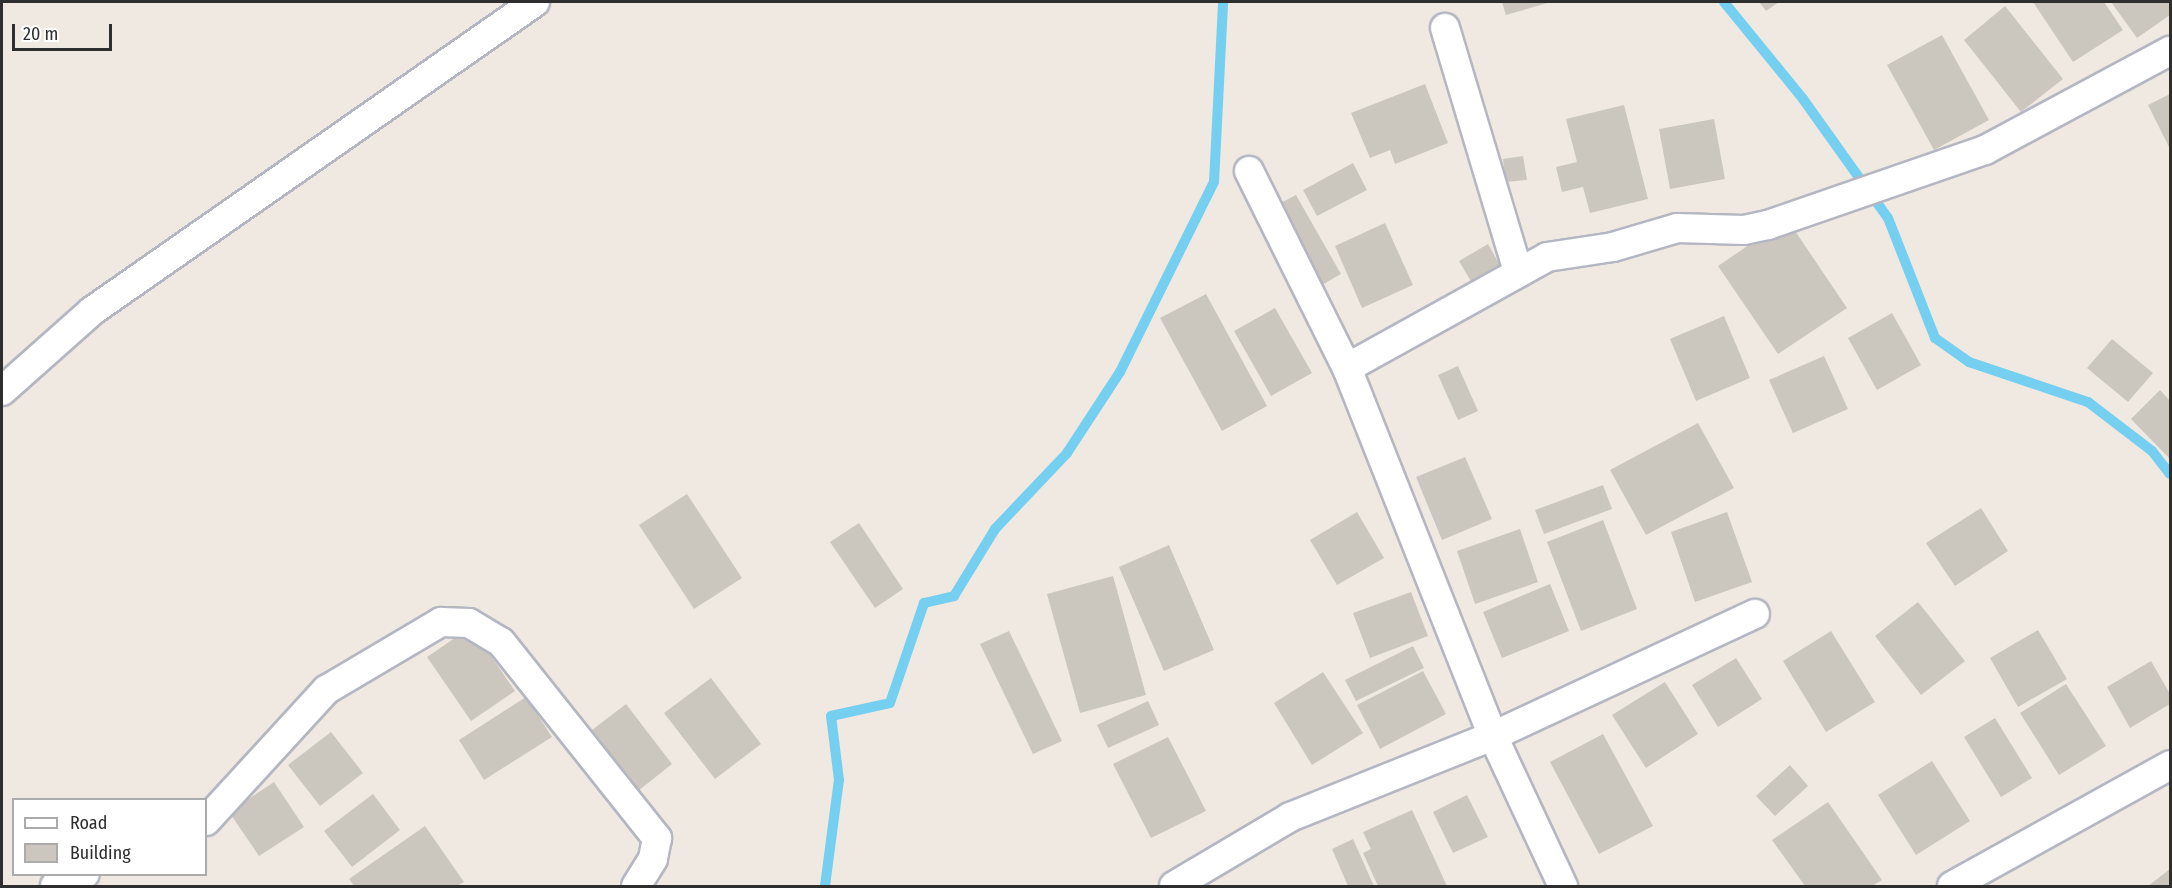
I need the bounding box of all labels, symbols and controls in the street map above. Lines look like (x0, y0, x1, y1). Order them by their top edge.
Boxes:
scale bar (15, 12, 116, 50)
text: 20 m (23, 23, 58, 45)
legend (12, 798, 207, 876)
text: Road (70, 812, 107, 834)
text: Building (70, 842, 131, 864)

